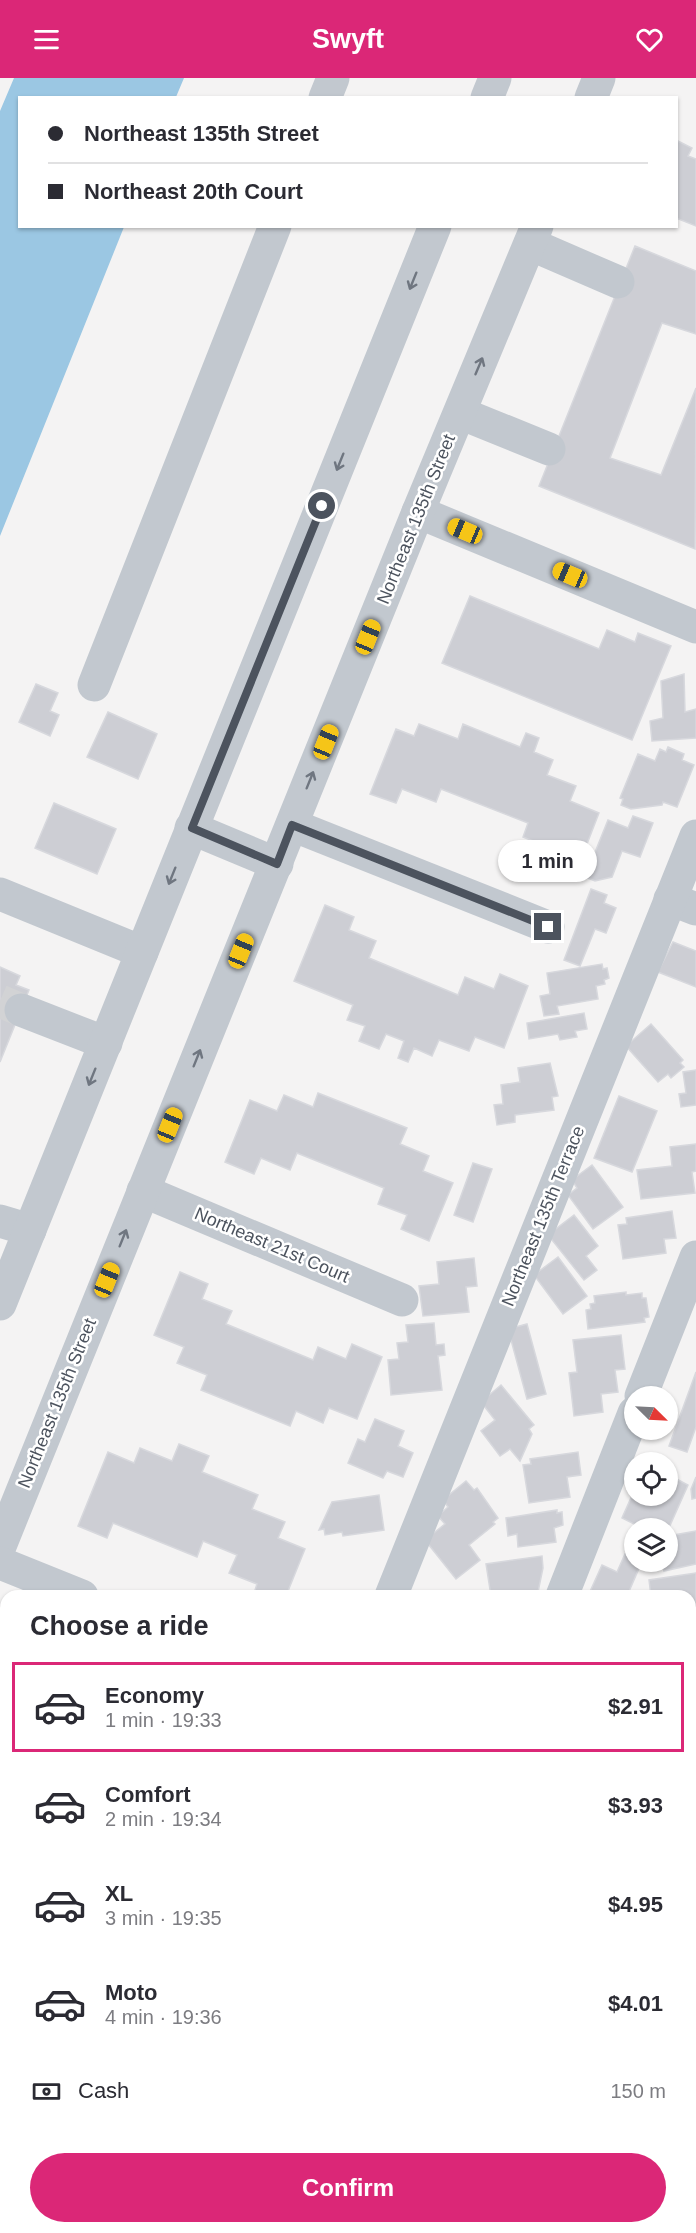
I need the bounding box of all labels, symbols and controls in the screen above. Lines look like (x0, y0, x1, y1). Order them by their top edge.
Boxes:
icon: menu (30, 23, 63, 56)
icon: heart (633, 23, 666, 56)
text: Swyft (312, 24, 384, 54)
text: Northeast 135th Street (84, 121, 319, 146)
text: Northeast 20th Court (84, 179, 303, 204)
one-way arrow (407, 271, 418, 289)
one-way arrow (474, 358, 485, 376)
street label: Northeast 135th Street (373, 431, 459, 607)
one-way arrow (334, 452, 345, 470)
route start (308, 492, 335, 519)
car (445, 516, 485, 546)
car (550, 560, 590, 590)
car (353, 617, 383, 657)
car (311, 722, 341, 762)
one-way arrow (305, 771, 316, 790)
callout: 1 min (498, 840, 598, 882)
text: 1 min (521, 850, 574, 872)
one-way arrow (166, 866, 177, 885)
route end (534, 913, 561, 940)
car (226, 931, 256, 971)
one-way arrow (192, 1049, 203, 1068)
one-way arrow (86, 1067, 97, 1085)
car (155, 1105, 185, 1145)
street label: Northeast 135th Terrace (498, 1123, 588, 1309)
street label: Northeast 21st Court (192, 1203, 352, 1287)
one-way arrow (118, 1230, 129, 1248)
car (92, 1260, 122, 1300)
street label: Northeast 135th Street (14, 1315, 100, 1491)
north arrow (624, 1386, 678, 1440)
map controls (624, 1386, 678, 1572)
button: locate (624, 1452, 678, 1506)
button: layers (624, 1518, 678, 1572)
text: Choose a ride (30, 1611, 209, 1641)
icon: car (33, 1680, 87, 1734)
text: Economy (105, 1683, 204, 1708)
text: $2.91 (608, 1694, 663, 1719)
text: 1 min · 19:33 (105, 1709, 222, 1731)
icon: car (33, 1779, 87, 1833)
text: Comfort (105, 1782, 191, 1807)
text: $3.93 (608, 1793, 663, 1818)
text: 2 min · 19:34 (105, 1808, 222, 1830)
icon: car (33, 1878, 87, 1932)
text: XL (105, 1881, 133, 1906)
text: $4.95 (608, 1892, 663, 1917)
text: 3 min · 19:35 (105, 1907, 222, 1929)
icon: car (33, 1977, 87, 2031)
text: Moto (105, 1980, 158, 2005)
text: $4.01 (608, 1991, 663, 2016)
text: 4 min · 19:36 (105, 2006, 222, 2028)
icon: cash (30, 2075, 63, 2108)
text: Cash (78, 2078, 129, 2103)
text: 150 m (610, 2080, 666, 2102)
button: Confirm (30, 2153, 666, 2222)

